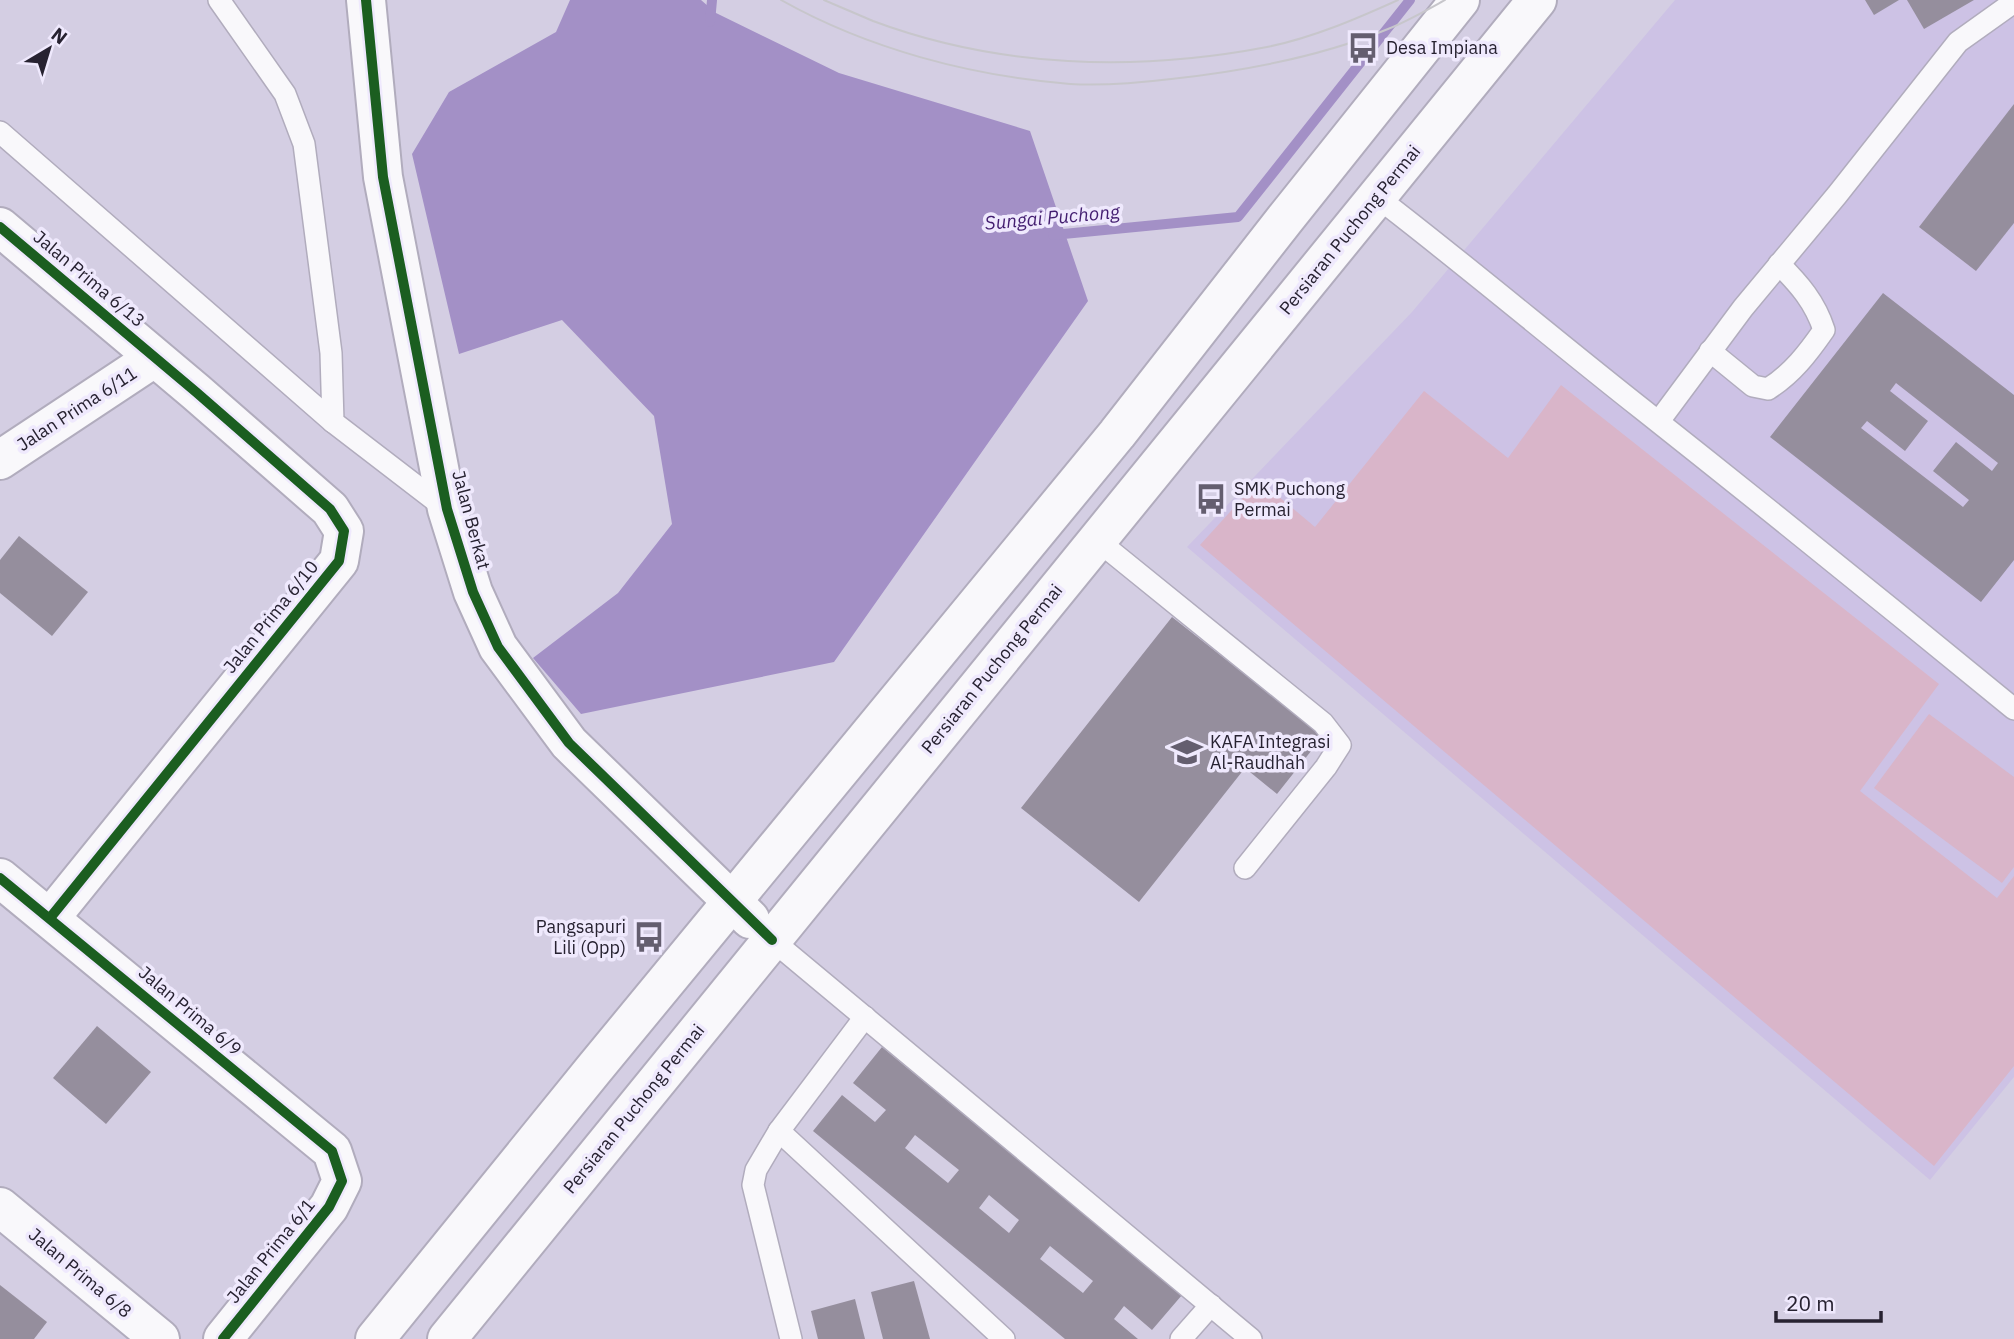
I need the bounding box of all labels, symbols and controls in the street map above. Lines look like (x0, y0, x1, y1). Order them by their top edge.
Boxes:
north arrow (14, 14, 84, 84)
text: N (47, 22, 72, 49)
bus stop icon: Desa Impiana (1346, 31, 1380, 65)
place label: Desa Impiana (1386, 36, 1498, 59)
street label: Persiaran Puchong Permai (1274, 140, 1425, 319)
water label: Sungai Puchong (984, 199, 1122, 235)
street label: Jalan Prima 6/13 (29, 225, 150, 332)
street label: Jalan Prima 6/11 (12, 361, 141, 456)
street label: Jalan Berkat (447, 468, 496, 572)
place label: SMK Puchong Permai (1234, 477, 1345, 521)
bus stop icon: SMK Puchong Permai (1194, 482, 1228, 516)
street label: Jalan Prima 6/10 (218, 556, 323, 678)
street label: Persiaran Puchong Permai (916, 579, 1067, 758)
place label: KAFA Integrasi Al-Raudhah (1210, 730, 1330, 774)
school or university icon: KAFA Integrasi Al-Raudhah (1170, 735, 1204, 769)
place label: Pangsapuri Lili (Opp) (536, 915, 626, 959)
bus stop icon: Pangsapuri Lili (Opp) (632, 920, 666, 954)
street label: Jalan Prima 6/9 (134, 961, 247, 1060)
street label: Persiaran Puchong Permai (558, 1019, 709, 1198)
street label: Jalan Prima 6/1 (221, 1194, 320, 1308)
street label: Jalan Prima 6/8 (24, 1223, 137, 1322)
scale bar (1776, 1280, 1881, 1324)
text: 20 m (1786, 1289, 1835, 1317)

